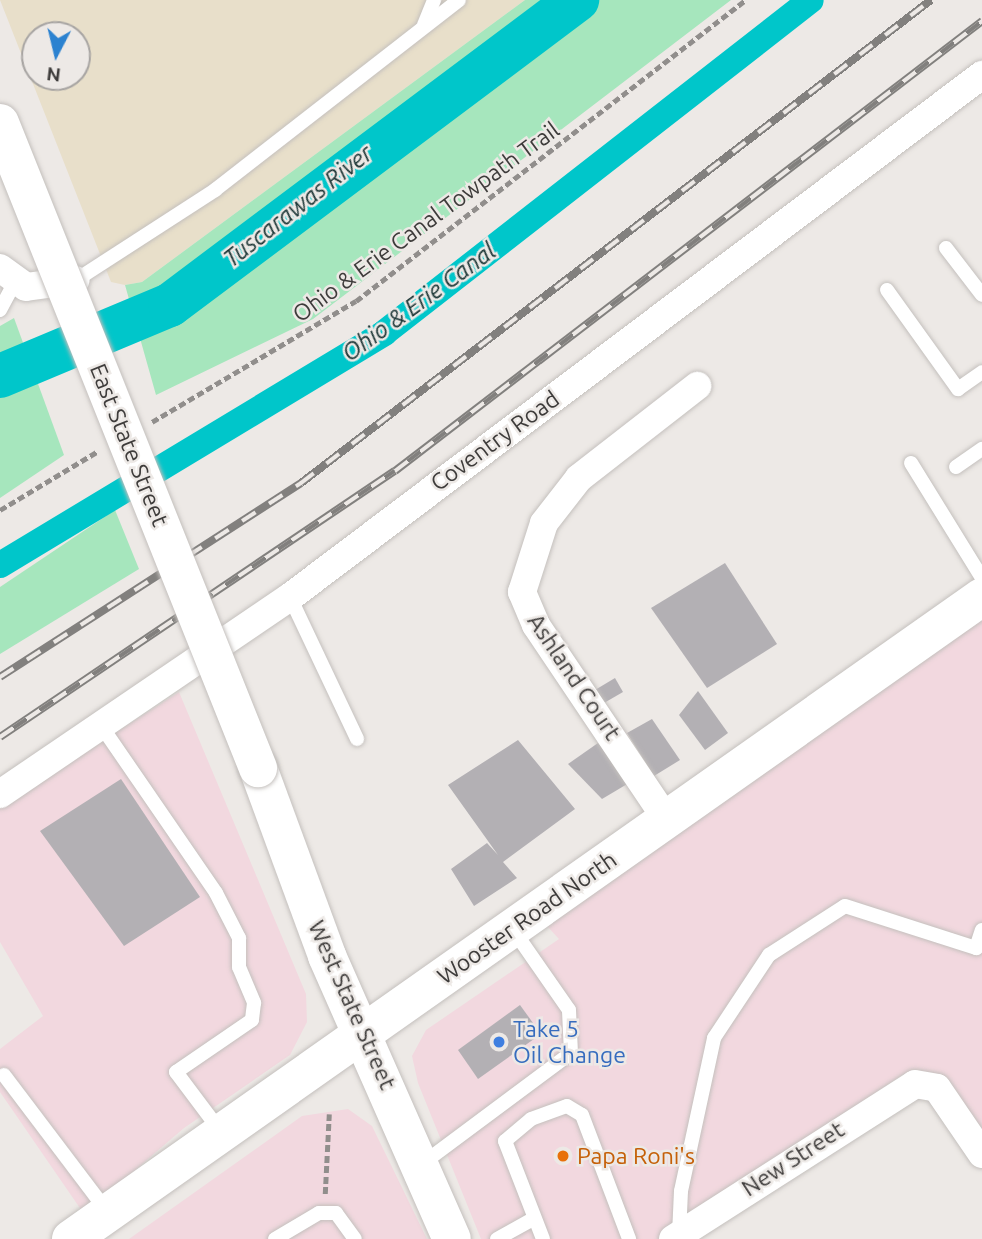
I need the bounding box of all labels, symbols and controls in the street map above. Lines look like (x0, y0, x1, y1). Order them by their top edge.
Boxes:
north arrow (21, 21, 91, 91)
text: N (45, 63, 62, 87)
street label: Ohio & Erie Canal Towpath Trail (287, 116, 565, 328)
water label: Tuscarawas River (218, 139, 378, 273)
water label: Ohio & Erie Canal (336, 236, 502, 368)
street label: East State Street (84, 360, 174, 530)
street label: Coventry Road (425, 385, 565, 497)
street label: Ashland Court (522, 609, 626, 745)
street label: Wooster Road North (432, 846, 622, 990)
street label: West State Street (302, 916, 402, 1094)
place label: Take 5 Oil Change (513, 1015, 626, 1069)
marker: Take 5 Oil Change (491, 1034, 507, 1050)
street label: New Street (737, 1116, 849, 1202)
place label: Papa Roni's (577, 1142, 695, 1170)
marker: Papa Roni's (555, 1148, 571, 1164)

